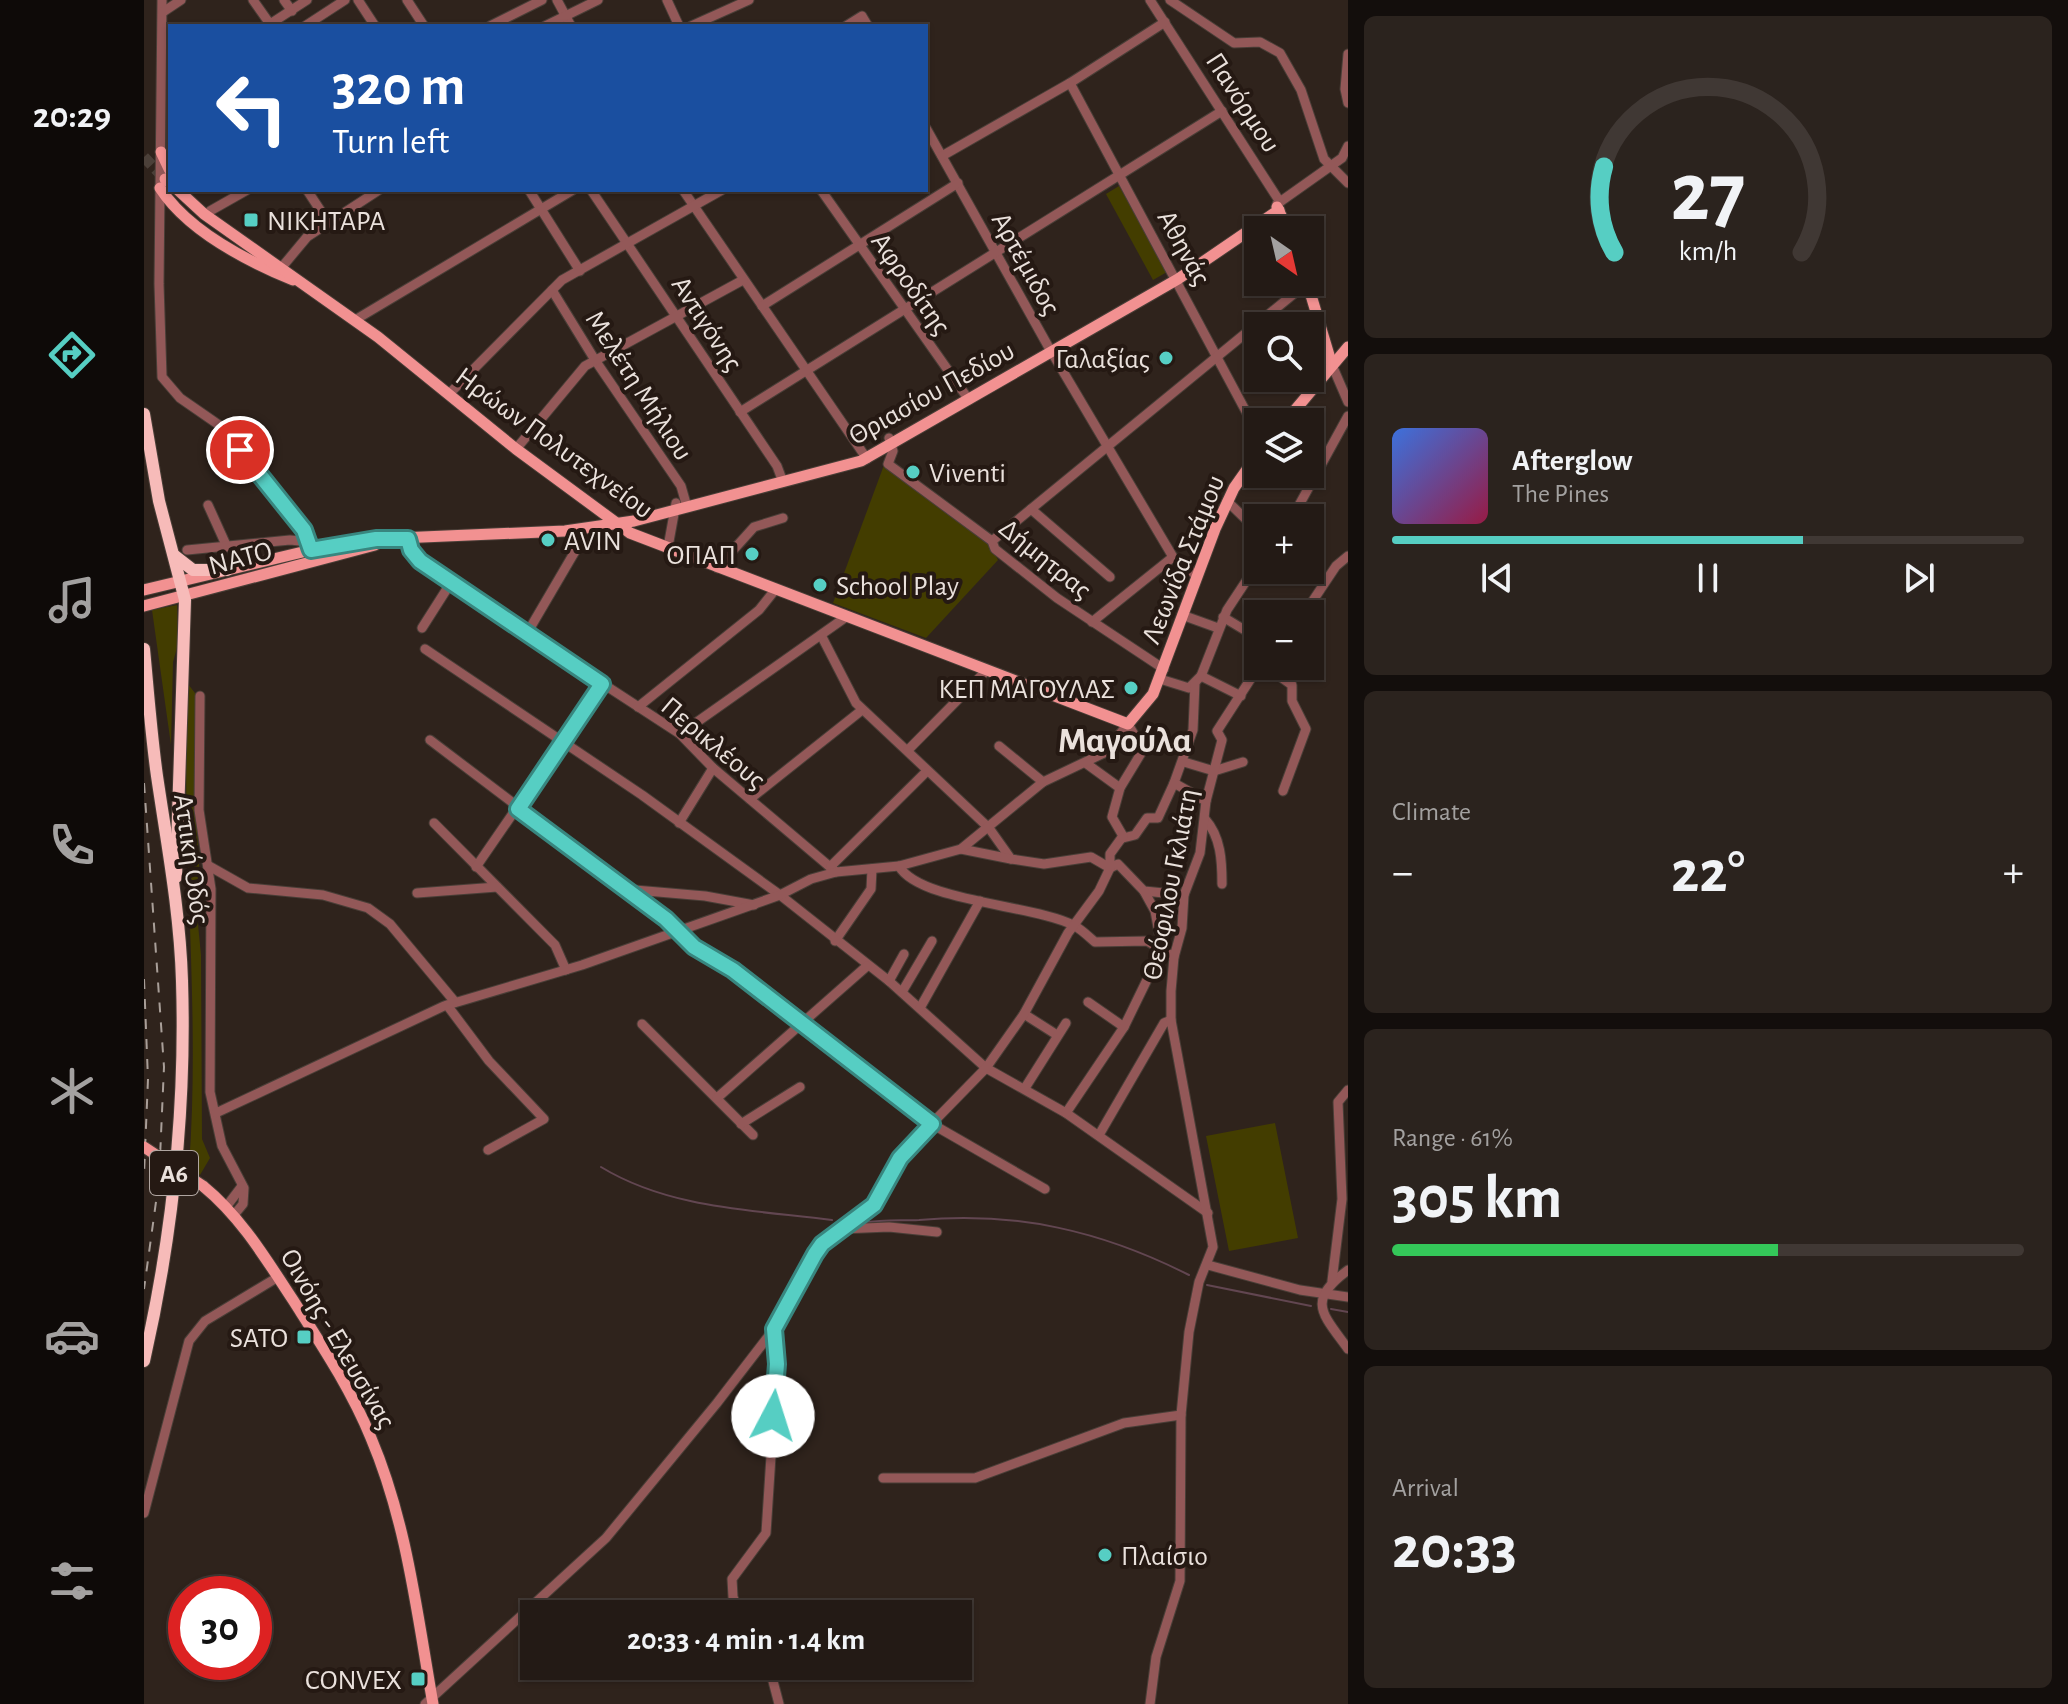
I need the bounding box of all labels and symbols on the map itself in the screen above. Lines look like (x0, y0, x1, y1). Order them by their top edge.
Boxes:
street label: Πανόρμου (1200, 48, 1285, 158)
street label: Αθηνάς (1151, 206, 1215, 290)
place label: ΝΙΚΗΤΑΡΑ (267, 208, 385, 236)
street label: Αρτέμιδος (986, 208, 1065, 320)
marker: ΝΙΚΗΤΑΡΑ (242, 211, 260, 229)
north arrow (1244, 216, 1324, 296)
street label: Αφροδίτης (865, 228, 955, 340)
street label: Αντιγόνης (666, 272, 747, 376)
street label: Μελέτη Μήλιου (580, 306, 697, 466)
street label: Θριασίου Πεδίου (845, 337, 1019, 451)
place label: Γαλαξίας (1056, 346, 1150, 374)
marker: Γαλαξίας (1157, 349, 1175, 367)
street label: Ηρώων Πολυτεχνείου (450, 363, 658, 524)
pin (206, 416, 274, 484)
place label: Viventi (929, 460, 1006, 488)
marker: Viventi (904, 463, 922, 481)
street label: Λεωνίδα Στάμου (1137, 471, 1230, 648)
street label: Δήμητρας (993, 514, 1096, 605)
place label: AVIN (564, 528, 622, 556)
marker: AVIN (539, 531, 557, 549)
street label: ΝΑΤΟ (206, 537, 275, 581)
place label: ΟΠΑΠ (666, 542, 736, 570)
marker: ΟΠΑΠ (743, 545, 761, 563)
place label: School Play (836, 573, 959, 601)
marker: School Play (811, 576, 829, 594)
place label: ΚΕΠ ΜΑΓΟΥΛΑΣ (938, 676, 1115, 704)
marker: ΚΕΠ ΜΑΓΟΥΛΑΣ (1122, 679, 1140, 697)
street label: Περικλέους (655, 692, 770, 795)
district label: Μαγούλα (1058, 723, 1192, 759)
street label: Θεόφιλου Γκλιάτη (1139, 786, 1203, 982)
street label: Αττική Οδός (168, 792, 214, 926)
road number: Α6 (150, 1151, 198, 1195)
street label: Οινόης - Ελευσίνας (275, 1244, 400, 1434)
place label: SATO (230, 1325, 288, 1353)
marker: SATO (295, 1328, 313, 1346)
position arrow (731, 1374, 815, 1458)
place label: Πλαίσιο (1121, 1543, 1208, 1571)
marker: Πλαίσιο (1096, 1546, 1114, 1564)
speed limit sign: 30 (168, 1576, 272, 1680)
place label: CONVEX (305, 1667, 402, 1695)
marker: CONVEX (409, 1670, 427, 1688)

